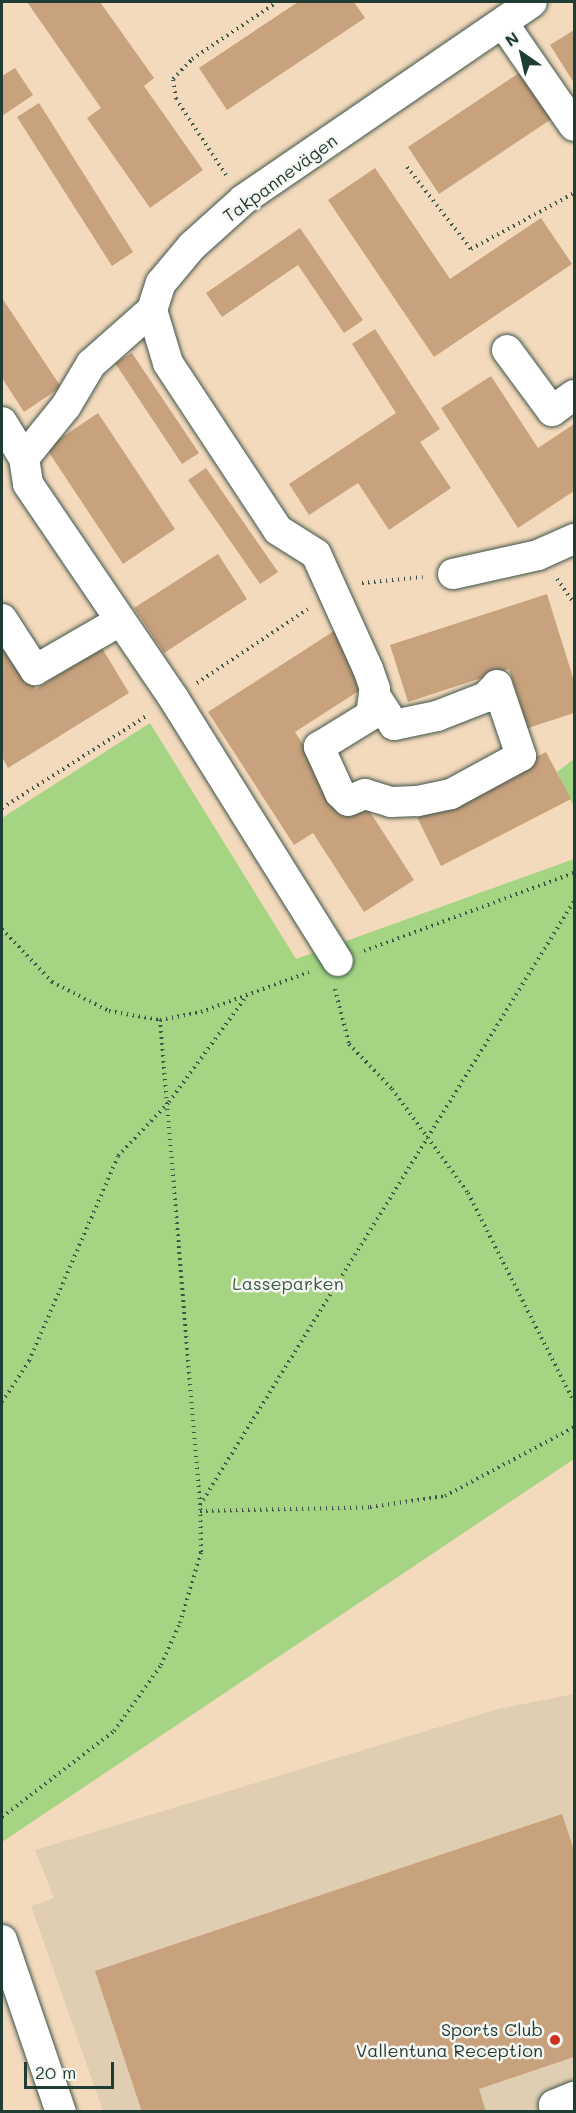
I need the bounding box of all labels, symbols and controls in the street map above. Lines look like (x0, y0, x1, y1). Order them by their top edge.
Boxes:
north arrow (492, 24, 552, 84)
text: N (501, 27, 523, 51)
street label: Takpannevägen (219, 129, 341, 227)
park label: Lasseparken (232, 1272, 344, 1294)
place label: Sports Club Vallentuna Reception (356, 2019, 543, 2062)
marker: Sports Club Vallentuna Reception (548, 2033, 562, 2047)
scale bar (27, 2050, 117, 2088)
text: 20 m (35, 2060, 76, 2084)

